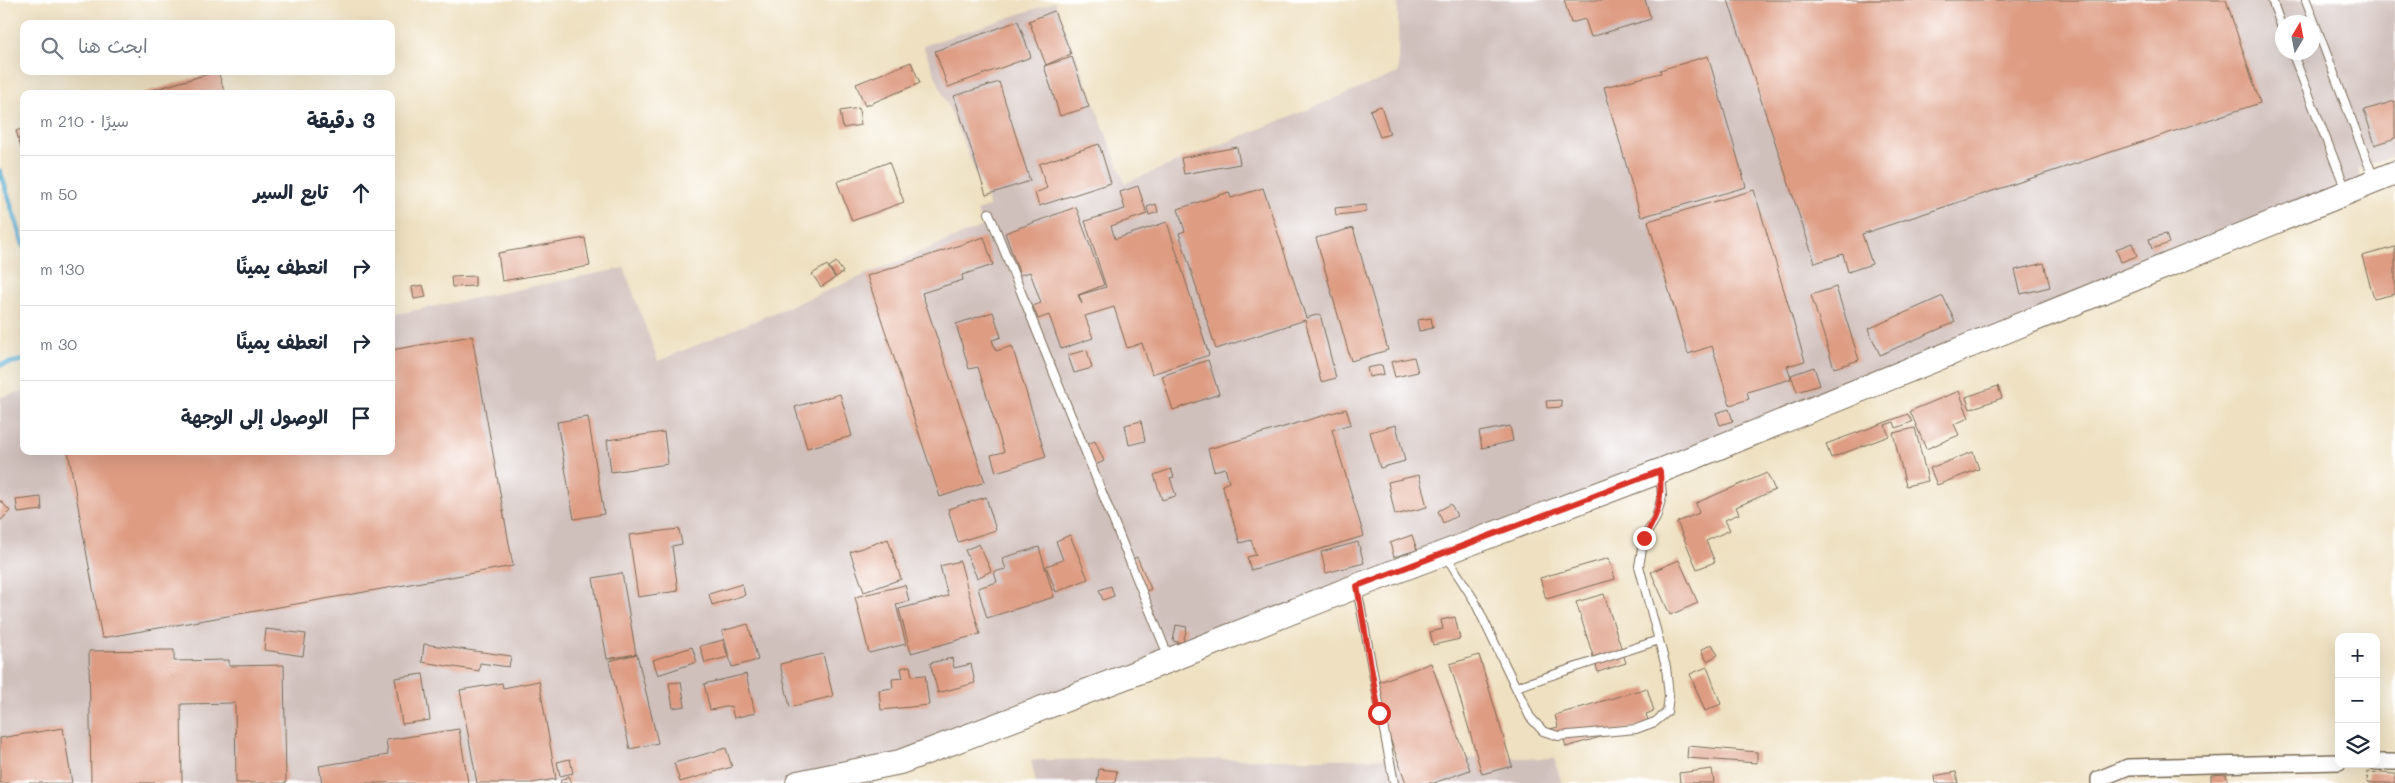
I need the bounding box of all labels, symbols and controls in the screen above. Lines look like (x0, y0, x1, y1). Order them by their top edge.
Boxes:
north arrow (2275, 15, 2320, 60)
search box (20, 20, 395, 75)
text: ابحث هنا (78, 33, 148, 58)
icon: search (38, 34, 66, 62)
text: 3 دقيقة (306, 106, 375, 133)
text: سيرًا · 210 m (40, 110, 129, 131)
text: تابع السير (253, 179, 328, 204)
icon: ahead (347, 179, 375, 207)
text: 50 m (40, 183, 77, 204)
text: انعطف يمينًا (236, 254, 328, 279)
icon: right (347, 254, 375, 282)
text: 130 m (40, 258, 84, 279)
text: انعطف يمينًا (236, 329, 328, 354)
icon: right (347, 329, 375, 357)
text: 30 m (40, 333, 77, 354)
text: الوصول إلى الوجهة (181, 404, 328, 429)
icon: arrive (347, 404, 375, 432)
route end (1633, 527, 1656, 550)
map controls (2335, 633, 2380, 768)
button: + (2335, 633, 2380, 678)
button: − (2335, 678, 2380, 723)
route start (1368, 702, 1391, 725)
button: layers (2335, 723, 2380, 768)

